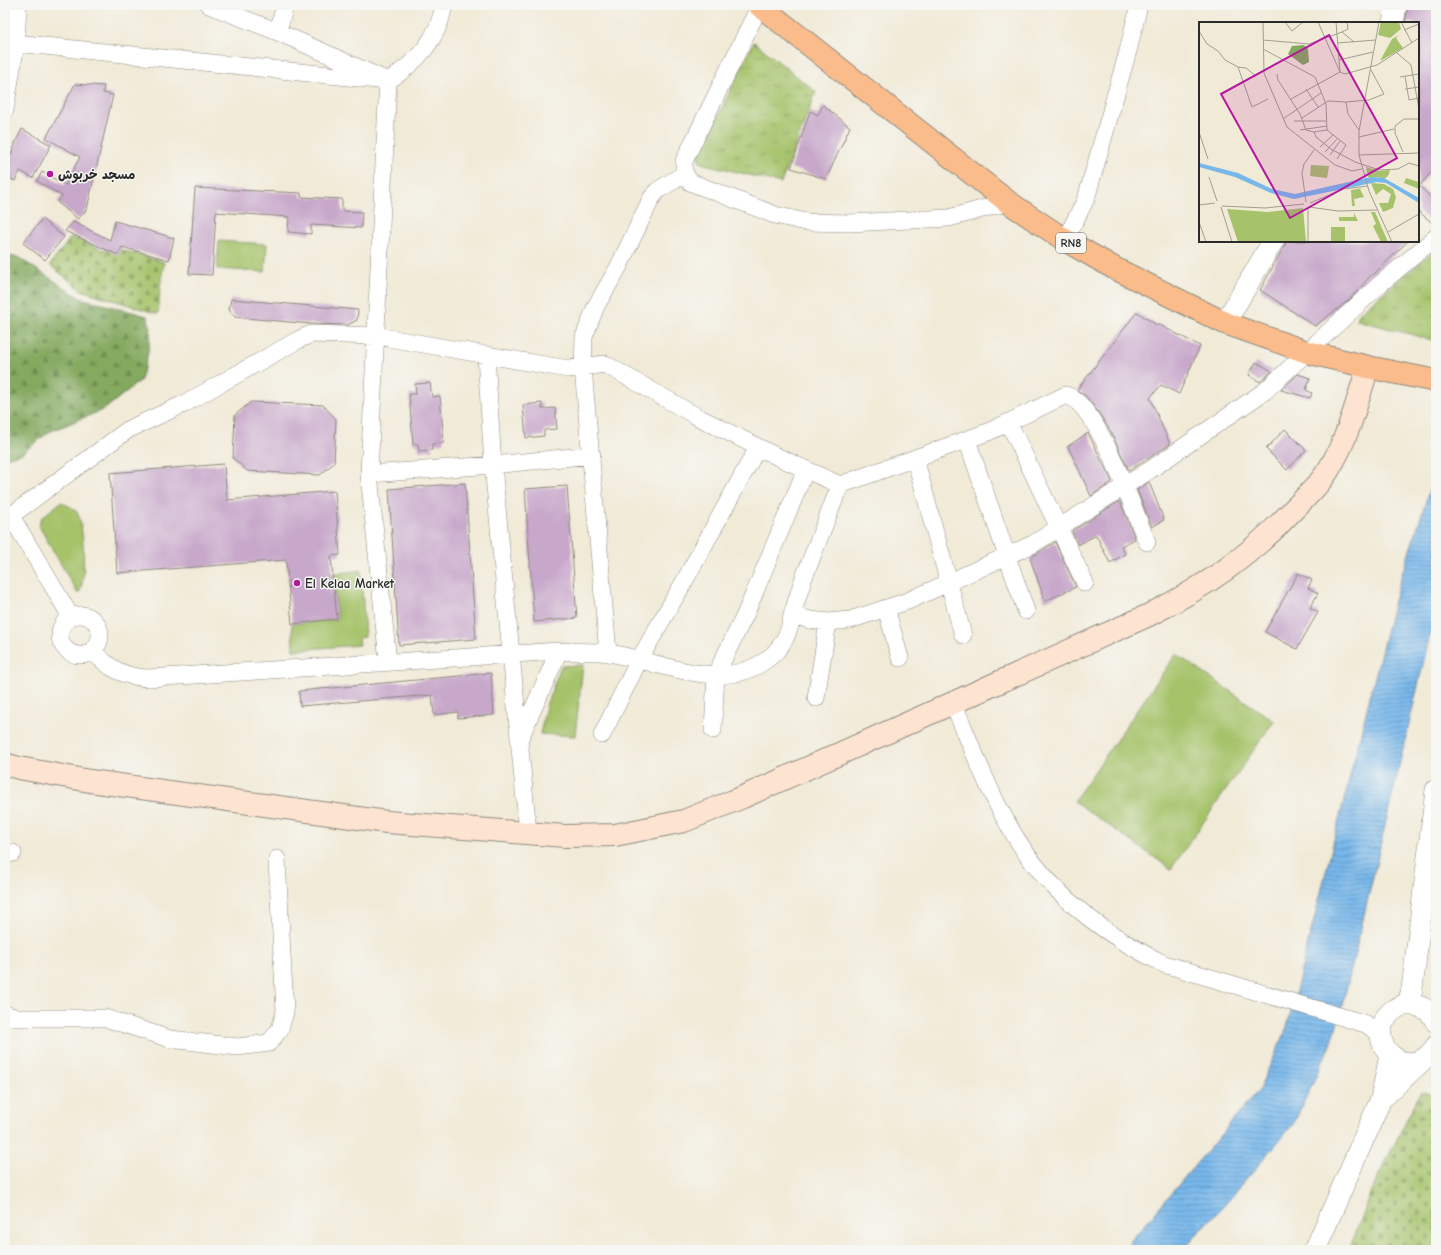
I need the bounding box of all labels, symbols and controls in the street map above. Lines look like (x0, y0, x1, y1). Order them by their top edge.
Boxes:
inset map (1199, 22, 1419, 242)
place label: مسجد خربوش (58, 167, 135, 183)
marker: مسجد خربوش (45, 169, 55, 179)
road number: RN8 (1056, 233, 1086, 253)
place label: El Kelaa Market (305, 576, 395, 591)
marker: El Kelaa Market (292, 578, 302, 588)

